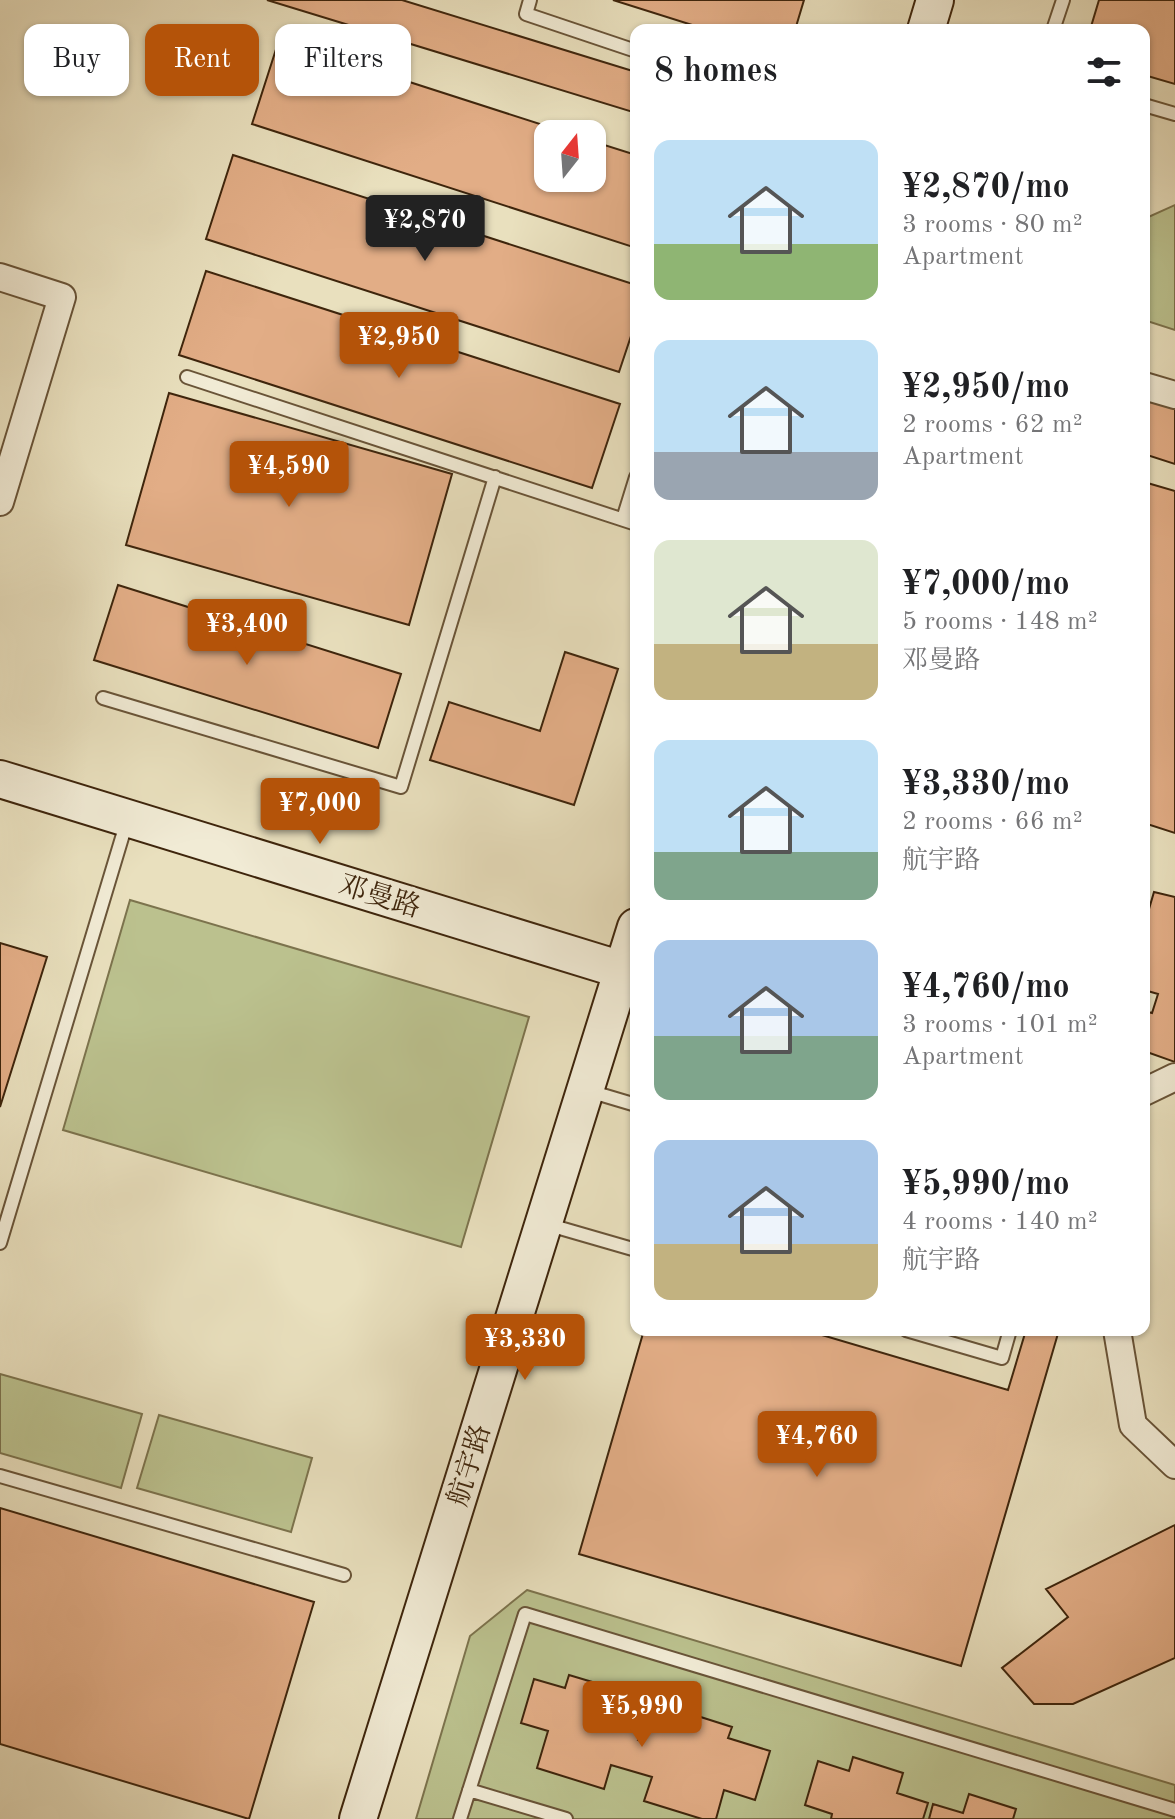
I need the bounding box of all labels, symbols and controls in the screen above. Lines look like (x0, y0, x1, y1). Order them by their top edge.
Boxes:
chip: Buy (24, 24, 129, 96)
chip: Rent (145, 24, 259, 96)
chip: Filters (275, 24, 411, 96)
icon: filters (1082, 50, 1126, 94)
text: 8 homes (654, 55, 777, 89)
north arrow (534, 120, 606, 192)
map controls (534, 120, 606, 192)
text: ¥2,870/mo (902, 171, 1070, 205)
icon: home (718, 172, 814, 268)
pin: ¥2,870 (360, 195, 490, 263)
text: ¥2,870 (384, 208, 466, 234)
text: 3 rooms · 80 m² (902, 212, 1083, 238)
text: Apartment (902, 244, 1024, 270)
pin: ¥2,950 (334, 312, 464, 380)
text: ¥2,950 (358, 325, 440, 351)
text: ¥2,950/mo (902, 371, 1070, 405)
icon: home (718, 372, 814, 468)
text: 2 rooms · 62 m² (902, 412, 1083, 438)
pin: ¥4,590 (224, 441, 354, 509)
text: Apartment (902, 444, 1024, 470)
text: ¥4,590 (248, 454, 330, 480)
text: ¥7,000/mo (902, 568, 1070, 602)
icon: home (718, 572, 814, 668)
pin: ¥3,400 (182, 599, 312, 667)
text: 5 rooms · 148 m² (902, 609, 1098, 635)
text: ¥3,400 (206, 612, 288, 638)
text: 邓曼路 (902, 648, 980, 674)
text: ¥3,330/mo (902, 768, 1070, 802)
icon: home (718, 772, 814, 868)
pin: ¥7,000 (255, 778, 385, 846)
text: ¥7,000 (279, 791, 361, 817)
text: 2 rooms · 66 m² (902, 809, 1083, 835)
text: 航宇路 (902, 848, 980, 874)
street label: 邓曼路 (335, 869, 424, 924)
text: ¥4,760/mo (902, 971, 1070, 1005)
icon: home (718, 972, 814, 1068)
text: 3 rooms · 101 m² (902, 1012, 1098, 1038)
text: Apartment (902, 1044, 1024, 1070)
text: ¥5,990/mo (902, 1168, 1070, 1202)
icon: home (718, 1172, 814, 1268)
text: 4 rooms · 140 m² (902, 1209, 1098, 1235)
text: 航宇路 (902, 1248, 980, 1274)
pin: ¥3,330 (460, 1314, 590, 1382)
text: ¥3,330 (484, 1327, 566, 1353)
pin: ¥4,760 (752, 1411, 882, 1479)
street label: 航宇路 (442, 1421, 497, 1510)
text: ¥4,760 (776, 1424, 858, 1450)
pin: ¥5,990 (577, 1681, 707, 1749)
text: ¥5,990 (601, 1694, 683, 1720)

